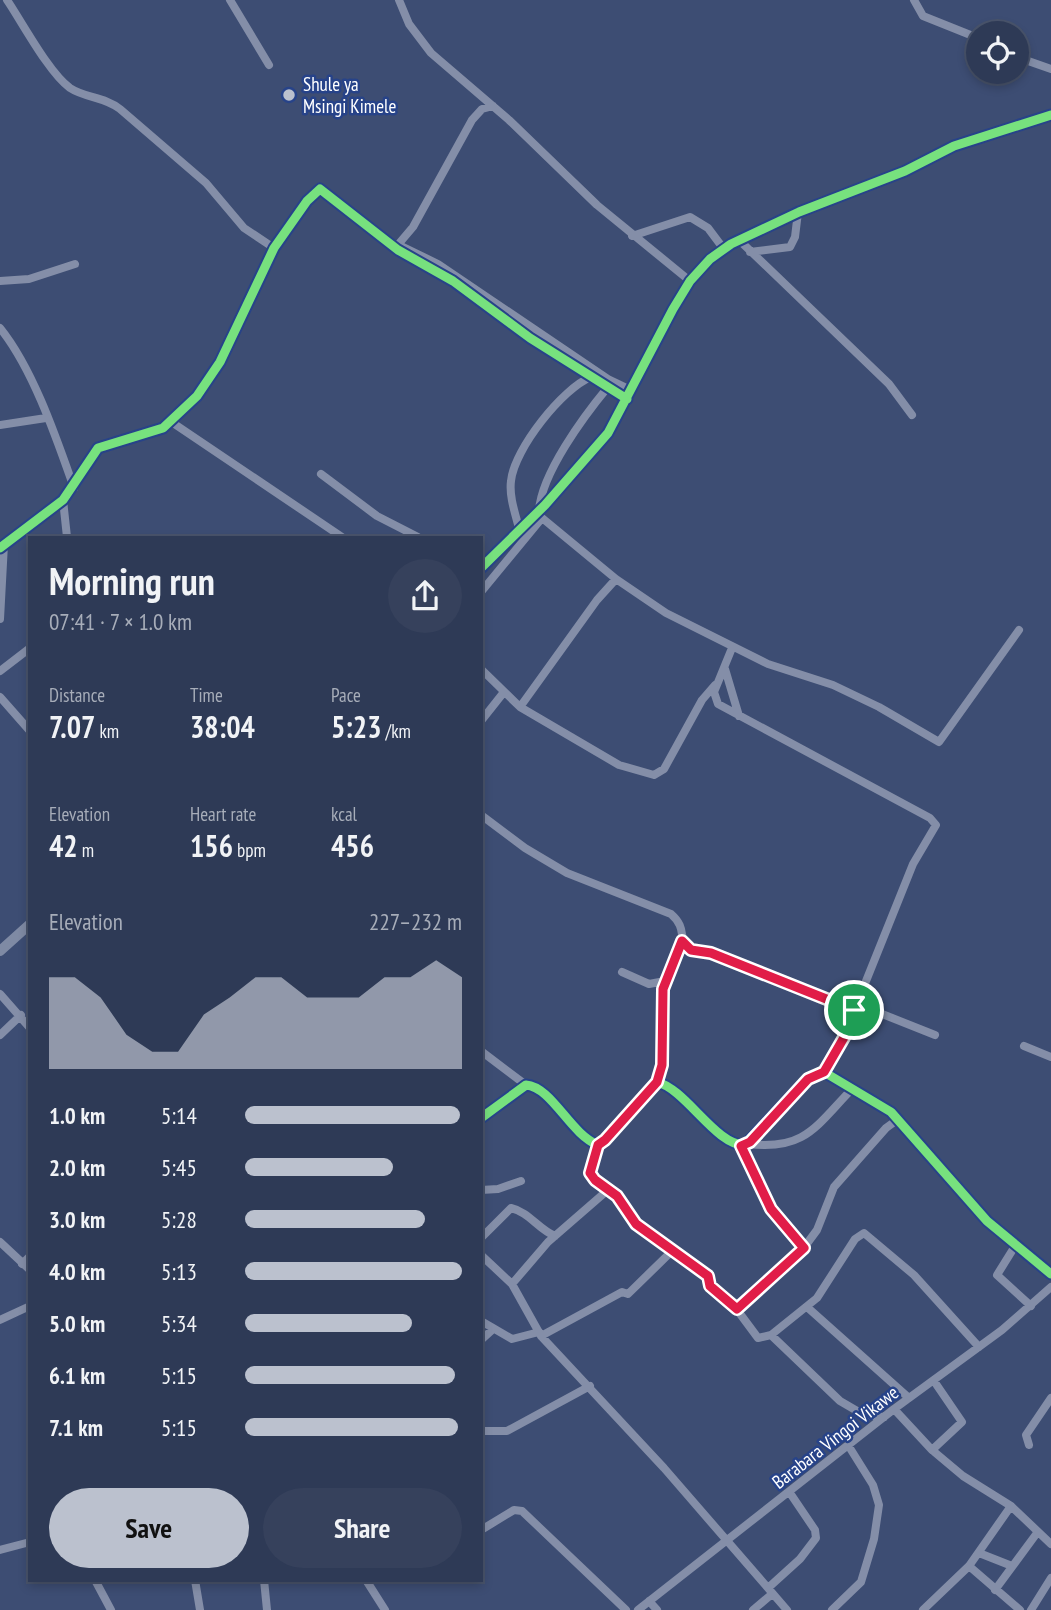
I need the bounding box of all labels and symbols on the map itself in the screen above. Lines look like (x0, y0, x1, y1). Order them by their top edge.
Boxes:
place label: Shule ya Msingi Kimele (303, 72, 396, 118)
marker: Shule ya Msingi Kimele (281, 87, 297, 103)
pin (824, 980, 884, 1040)
street label: Barabara Vingoi Vikawe (767, 1380, 903, 1494)

